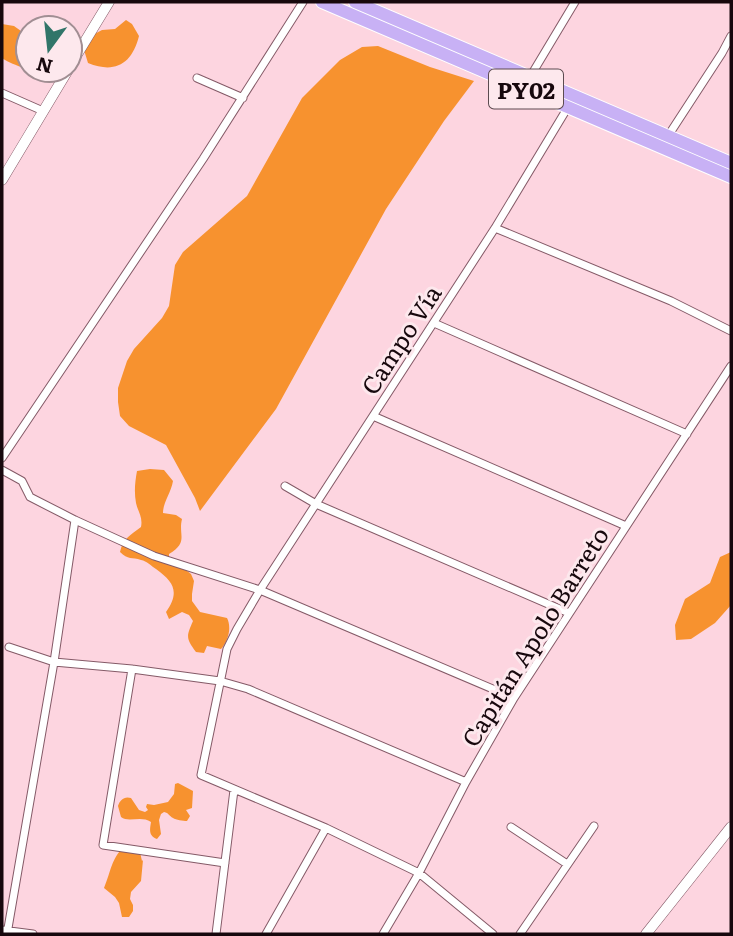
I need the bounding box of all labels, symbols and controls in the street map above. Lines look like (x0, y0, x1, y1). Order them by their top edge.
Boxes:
north arrow (14, 14, 84, 84)
text: N (33, 51, 56, 82)
road number: PY02 (489, 69, 563, 108)
street label: Campo Vía (351, 277, 449, 401)
street label: Capitán Apolo Barreto (452, 519, 616, 753)

